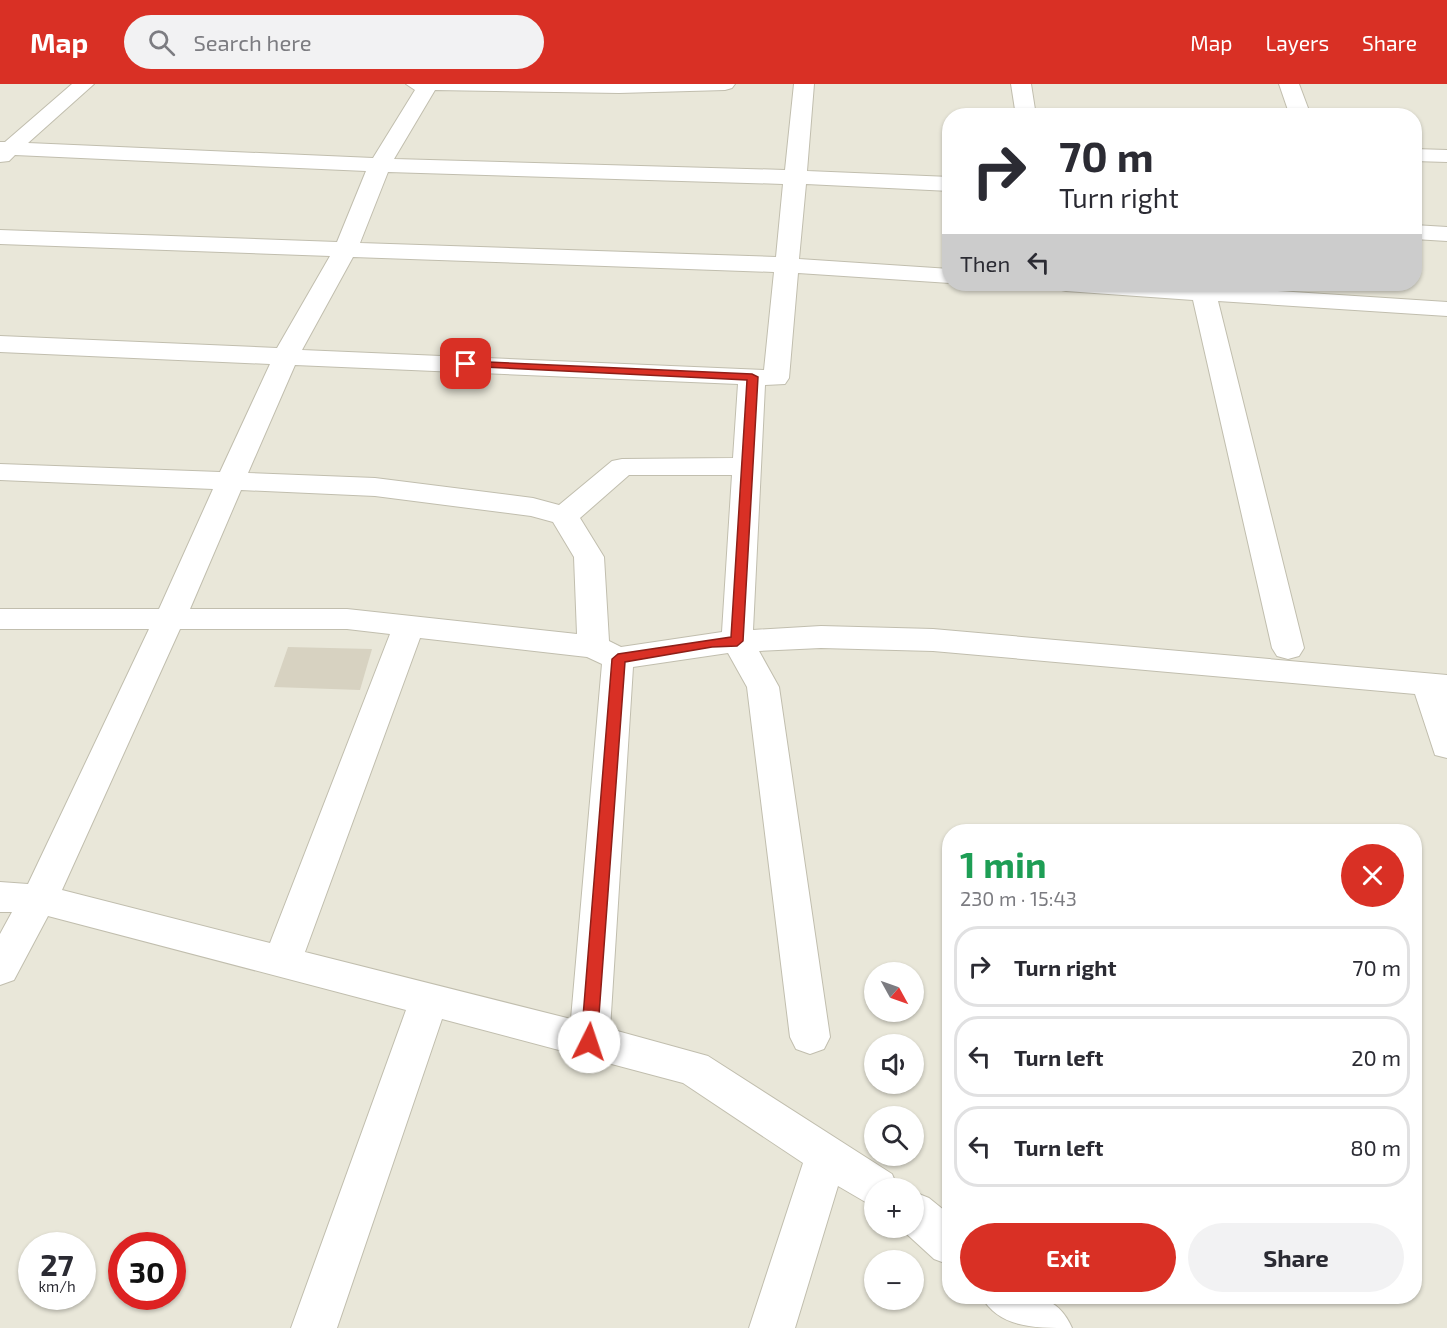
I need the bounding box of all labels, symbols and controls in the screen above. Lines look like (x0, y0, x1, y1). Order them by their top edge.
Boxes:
search box (124, 15, 544, 69)
text: Map (30, 25, 88, 59)
icon: search (145, 26, 178, 59)
text: Search here (193, 29, 312, 55)
text: Map (1190, 30, 1232, 55)
text: Layers (1265, 30, 1329, 55)
text: Share (1362, 30, 1417, 55)
text: 70 m (1059, 130, 1154, 180)
icon: right (960, 132, 1038, 210)
text: Turn right (1059, 181, 1179, 213)
icon: left (1022, 246, 1055, 279)
text: Then (960, 250, 1010, 276)
pin (440, 338, 491, 389)
icon: arrive (449, 347, 482, 380)
text: 1 min (960, 842, 1047, 885)
button: close (1341, 844, 1404, 907)
text: 230 m · 15:43 (960, 886, 1077, 910)
icon: right (963, 950, 996, 983)
text: Turn right (1014, 954, 1116, 980)
text: 70 m (1352, 954, 1401, 980)
north arrow (864, 962, 924, 1022)
map controls (864, 962, 924, 1310)
position arrow (557, 1010, 621, 1074)
button: sound (864, 1034, 924, 1094)
icon: left (963, 1040, 996, 1073)
text: Turn left (1014, 1044, 1103, 1070)
text: 20 m (1351, 1044, 1401, 1070)
button: search (864, 1106, 924, 1166)
icon: left (963, 1130, 996, 1163)
text: Turn left (1014, 1134, 1103, 1160)
text: 80 m (1350, 1134, 1401, 1160)
button: + (864, 1178, 924, 1238)
button: Exit (960, 1223, 1176, 1292)
button: Share (1188, 1223, 1404, 1292)
speed limit sign: 30 (108, 1232, 186, 1310)
text: 27 (40, 1246, 74, 1282)
button: − (864, 1250, 924, 1310)
text: km/h (38, 1277, 76, 1295)

